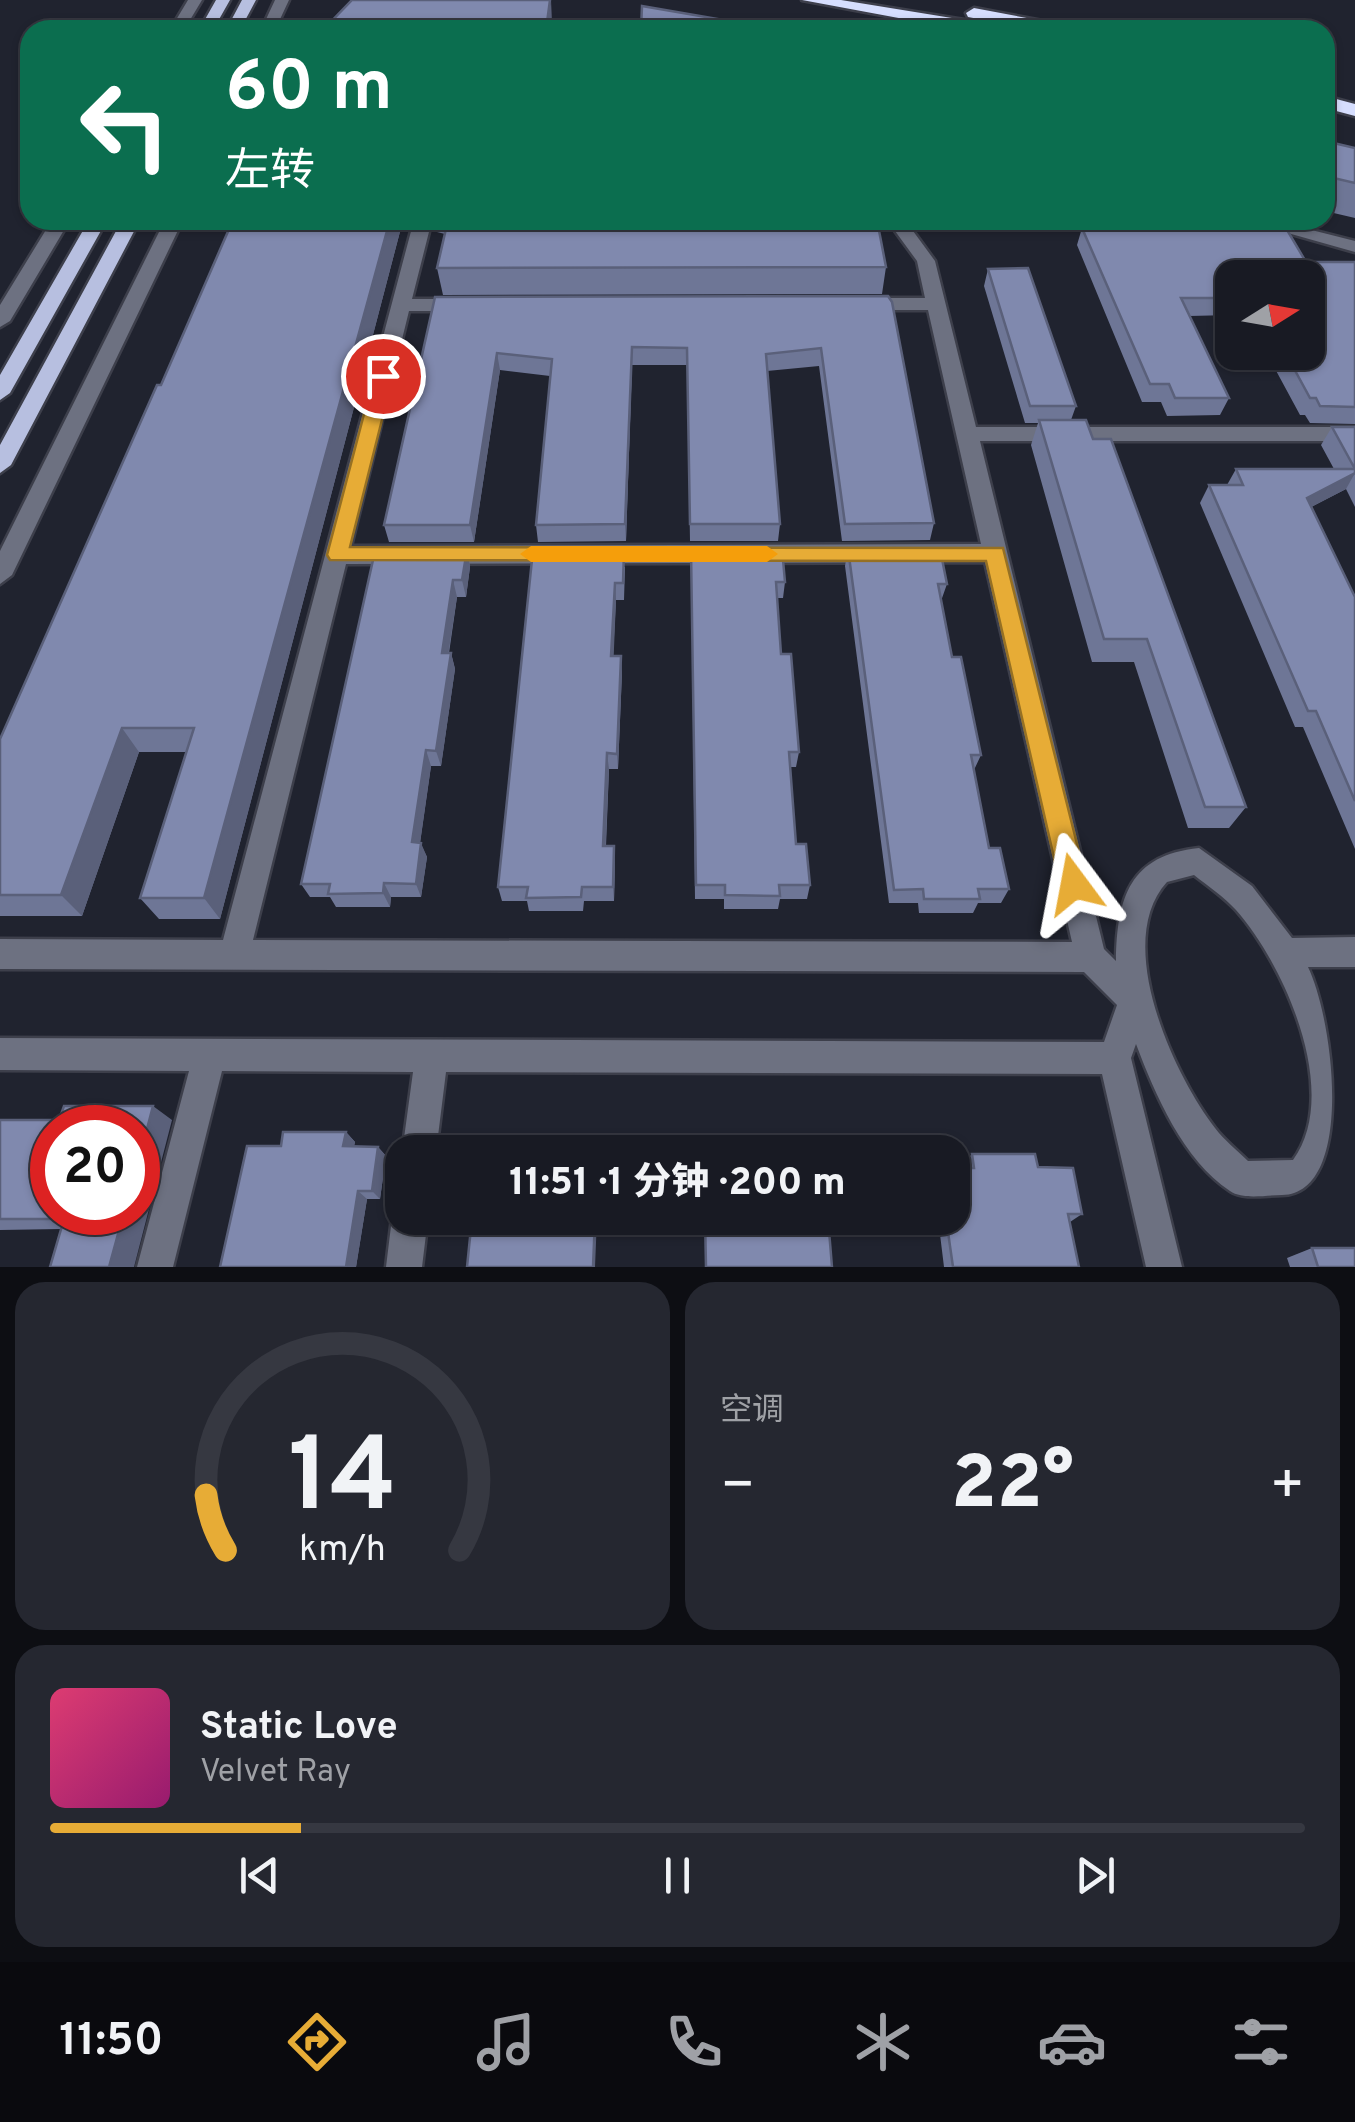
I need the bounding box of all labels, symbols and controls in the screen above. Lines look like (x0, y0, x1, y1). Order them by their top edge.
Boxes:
text: 60 m (225, 46, 393, 135)
icon: left (60, 60, 190, 190)
text: 左转 (225, 145, 315, 202)
north arrow (1215, 260, 1325, 370)
map controls (1215, 260, 1325, 370)
pin (341, 334, 426, 419)
icon: arrive (356, 349, 411, 404)
position arrow (1022, 832, 1126, 936)
speed limit sign: 20 (30, 1105, 160, 1235)
text: 11:51 · 1 分钟 · 200 m (509, 1160, 846, 1209)
text: 空调 (720, 1392, 784, 1432)
text: 14 (288, 1416, 397, 1548)
text: 22° (951, 1440, 1074, 1535)
text: − (720, 1453, 755, 1523)
text: + (1270, 1453, 1305, 1523)
text: km/h (299, 1528, 386, 1574)
text: Static Love (200, 1704, 398, 1753)
text: Velvet Ray (200, 1753, 351, 1793)
icon: previous (232, 1848, 287, 1903)
icon: pause (650, 1848, 705, 1903)
icon: next (1068, 1848, 1123, 1903)
icon: directions (282, 2007, 352, 2077)
icon: music (471, 2007, 541, 2077)
icon: phone (659, 2007, 729, 2077)
icon: climate (848, 2007, 918, 2077)
icon: car (1037, 2007, 1107, 2077)
icon: filters (1226, 2007, 1296, 2077)
text: 11:50 (59, 2014, 163, 2071)

